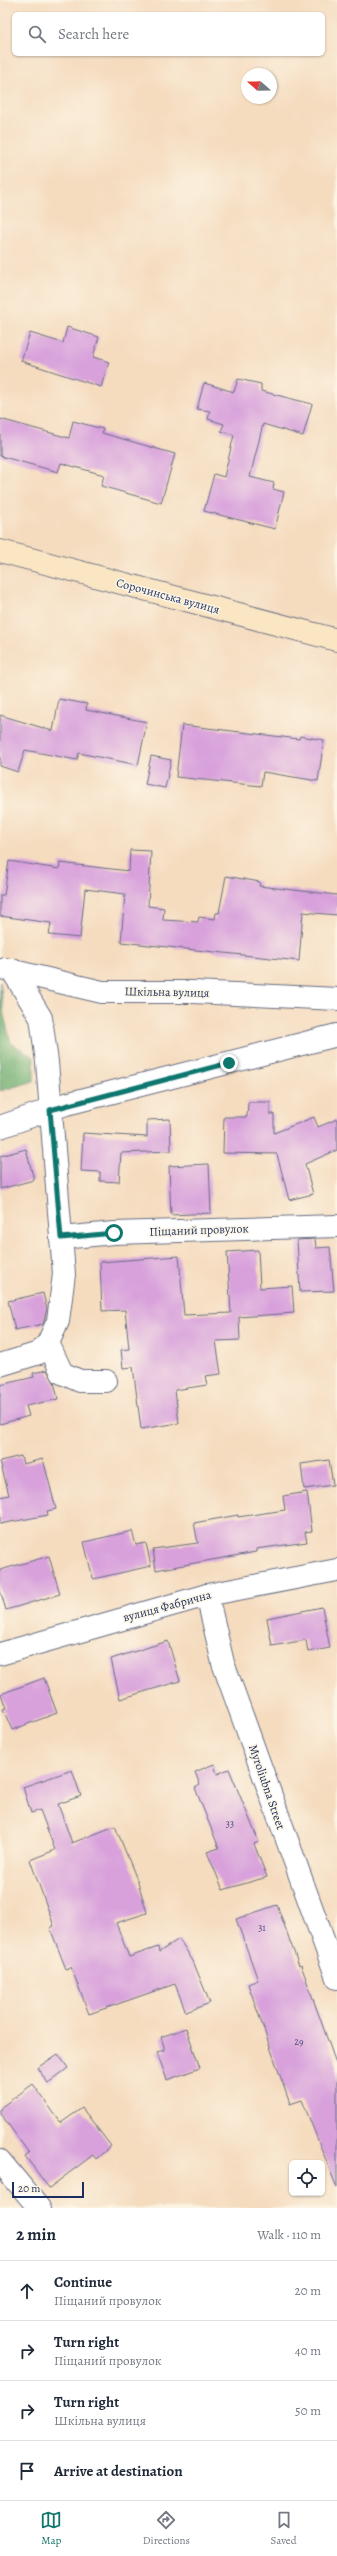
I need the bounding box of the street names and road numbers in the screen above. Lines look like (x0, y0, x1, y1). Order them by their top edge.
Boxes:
street label: Сорочинська вулиця (115, 574, 222, 618)
street label: Шкільна вулиця (124, 983, 210, 1001)
street label: Піщаний провулок (149, 1220, 249, 1240)
street label: вулиця Фабрична (121, 1586, 213, 1625)
street label: Myroliubna Street (245, 1742, 289, 1832)

